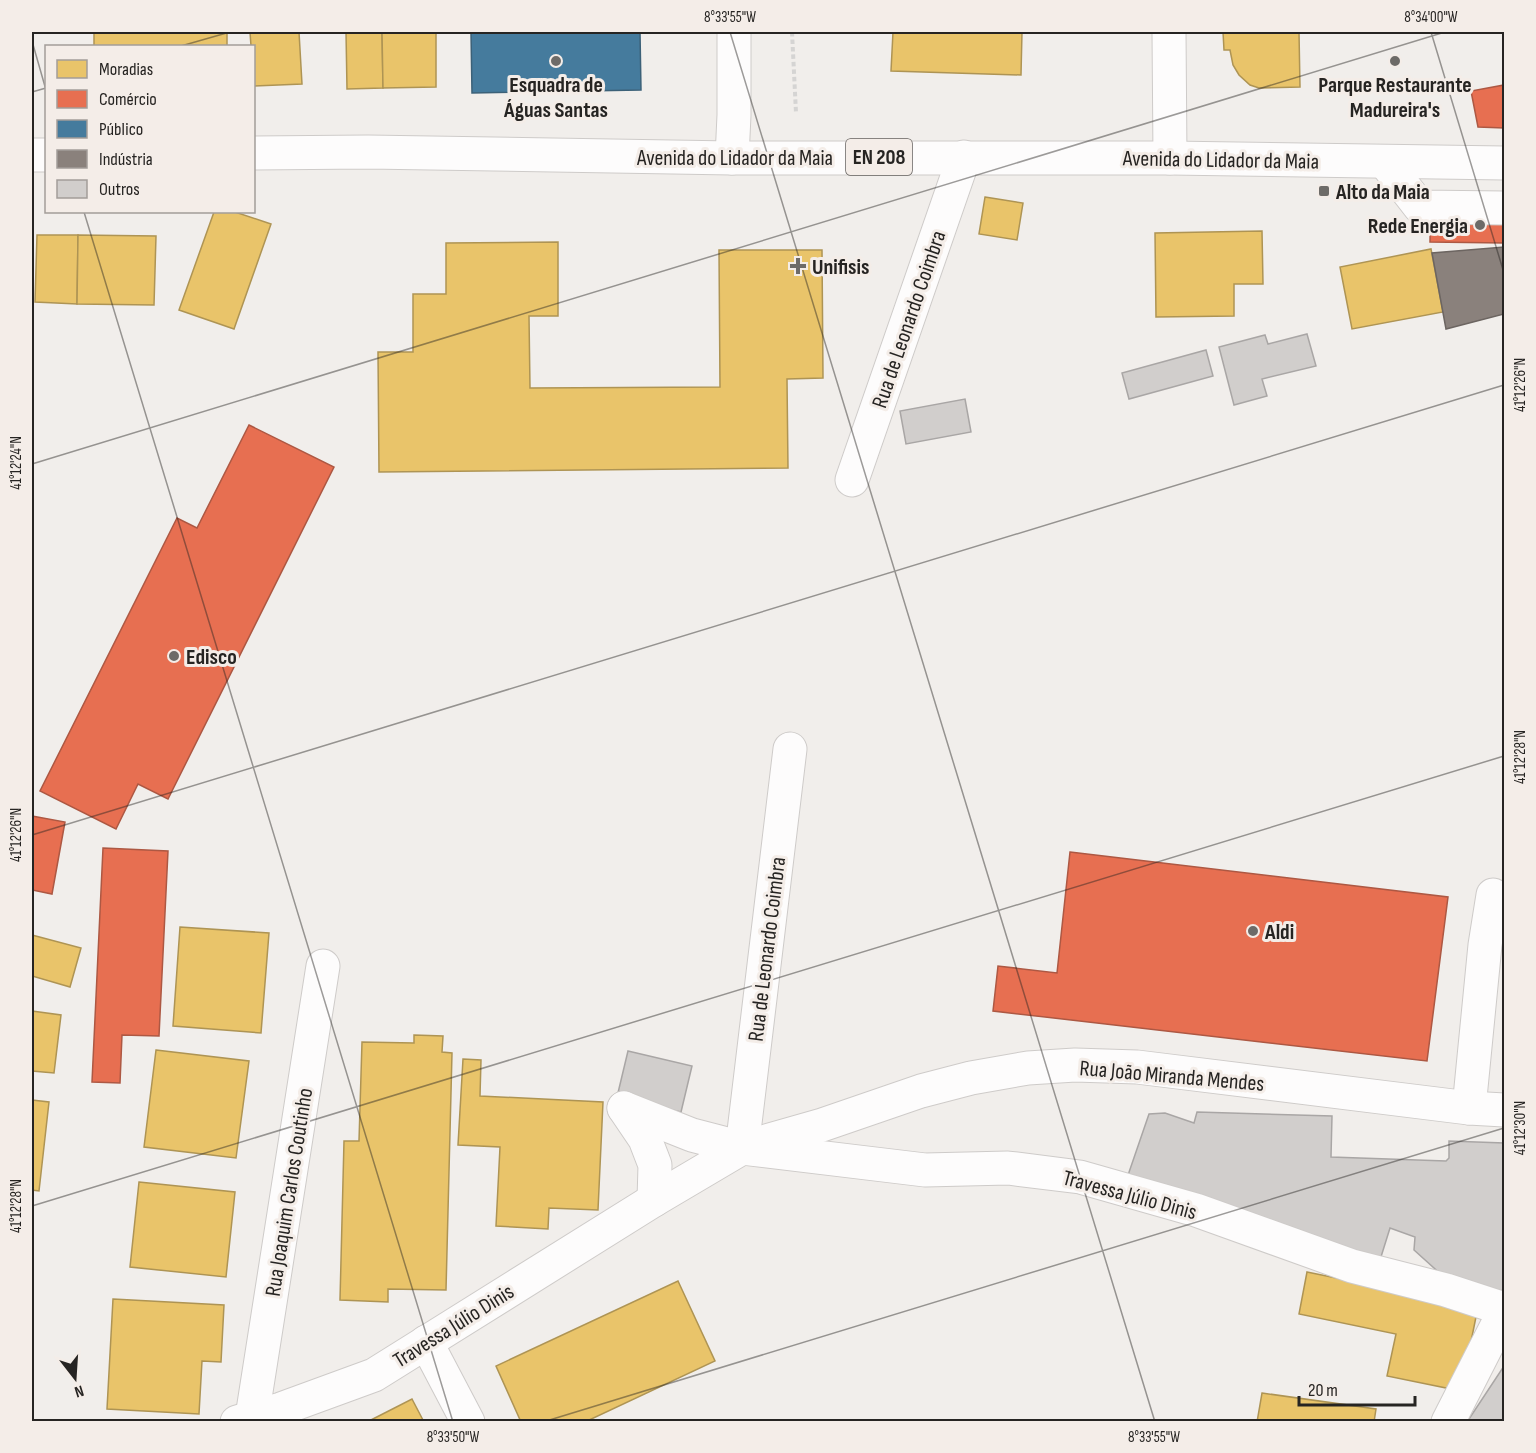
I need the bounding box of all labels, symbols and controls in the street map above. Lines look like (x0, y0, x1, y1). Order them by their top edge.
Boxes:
text: 8°33'55"W (704, 8, 756, 27)
text: 8°34'00"W (1404, 8, 1458, 27)
legend (45, 45, 255, 213)
marker: Esquadra de Águas Santas (549, 54, 563, 68)
marker: Parque Restaurante Madureira's (1388, 54, 1402, 68)
text: Moradias (99, 59, 153, 80)
place label: Esquadra de Águas Santas (503, 72, 608, 124)
place label: Parque Restaurante Madureira's (1318, 72, 1472, 124)
text: Comércio (99, 89, 157, 110)
text: Público (99, 119, 143, 140)
road number: EN 208 (846, 139, 912, 175)
street label: Avenida do Lidador da Maia (636, 145, 833, 172)
street label: Avenida do Lidador da Maia (1122, 145, 1319, 176)
text: Indústria (99, 149, 153, 170)
text: Outros (99, 179, 140, 200)
place label: Alto da Maia (1335, 179, 1430, 206)
marker: Alto da Maia (1317, 184, 1331, 198)
place label: Rede Energia (1368, 213, 1468, 240)
marker: Rede Energia (1473, 218, 1487, 232)
street label: Rua de Leonardo Coimbra (866, 227, 952, 412)
place label: Unifisis (812, 254, 869, 281)
marker: Unifisis (789, 257, 807, 275)
text: 41°12'26"N (1511, 358, 1530, 412)
text: 41°12'24"N (7, 436, 26, 490)
place label: Edisco (186, 644, 237, 671)
marker: Edisco (167, 649, 181, 663)
text: 41°12'28"N (1511, 730, 1530, 784)
text: 41°12'26"N (7, 808, 26, 862)
street label: Rua de Leonardo Coimbra (743, 855, 792, 1043)
place label: Aldi (1264, 919, 1294, 946)
marker: Aldi (1246, 924, 1260, 938)
street label: Rua João Miranda Mendes (1078, 1055, 1266, 1098)
street label: Rua Joaquim Carlos Coutinho (260, 1086, 319, 1298)
text: 41°12'30"N (1511, 1101, 1530, 1155)
street label: Travessa Júlio Dinis (1060, 1165, 1200, 1226)
text: 41°12'28"N (7, 1179, 26, 1233)
street label: Travessa Júlio Dinis (388, 1278, 519, 1374)
north arrow (45, 1348, 105, 1408)
scale bar (1299, 1369, 1414, 1407)
text: 20 m (1308, 1380, 1338, 1401)
text: N (72, 1381, 86, 1401)
text: 8°33'50"W (427, 1428, 479, 1447)
text: 8°33'55"W (1128, 1428, 1180, 1447)

